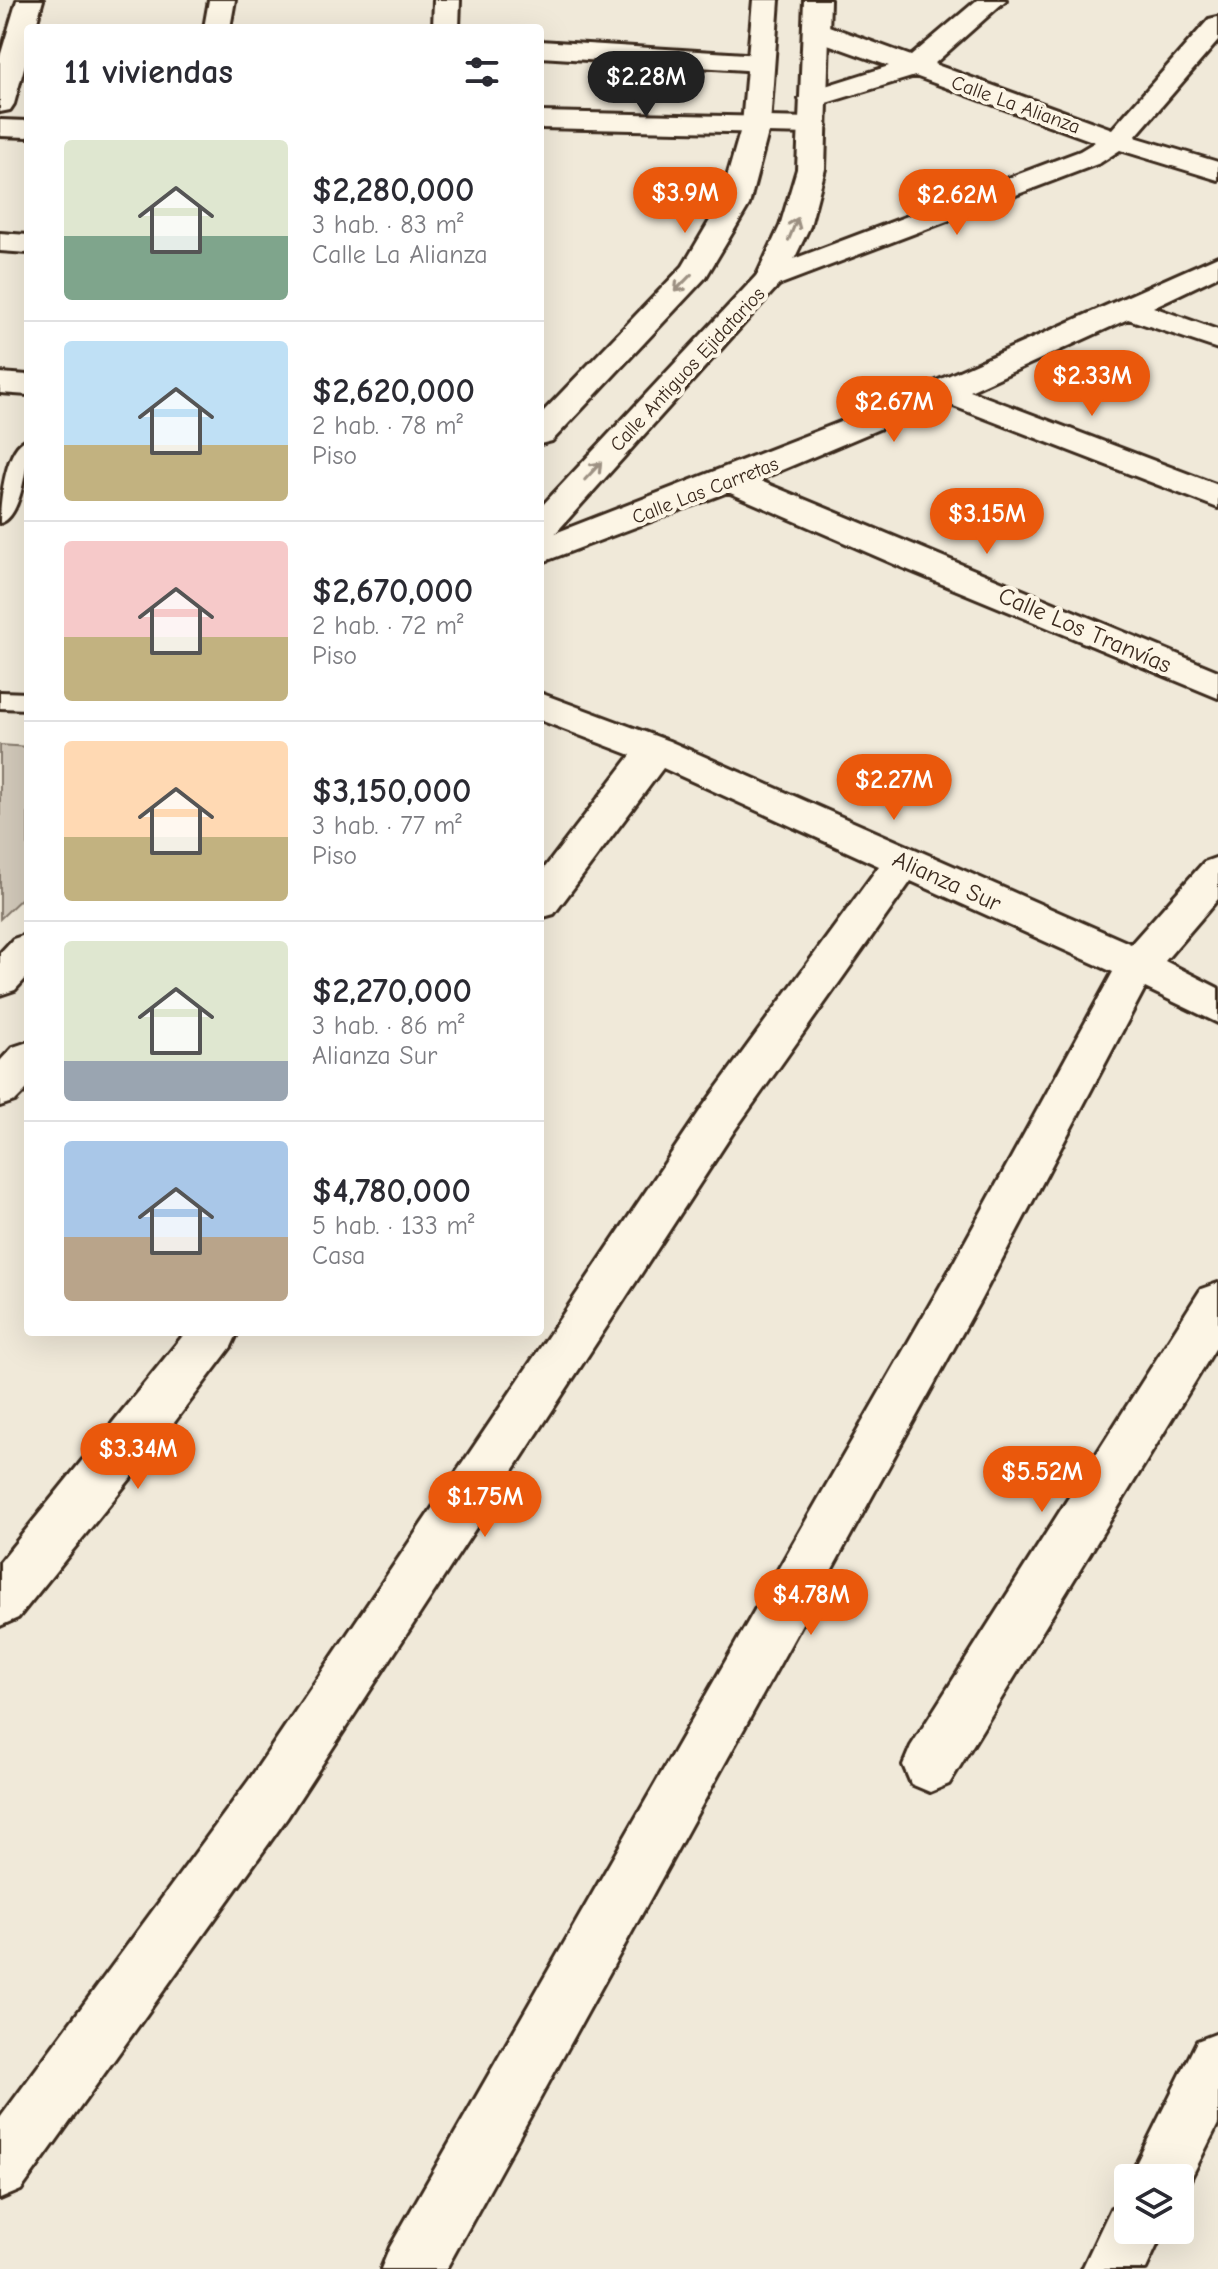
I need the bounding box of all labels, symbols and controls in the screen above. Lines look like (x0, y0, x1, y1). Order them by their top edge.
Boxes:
icon: filters (460, 50, 504, 94)
pin: $2.28M (581, 51, 711, 119)
text: 11 viviendas (64, 52, 233, 92)
text: $2.28M (606, 62, 686, 92)
street label: Calle La Alianza (948, 71, 1083, 138)
pin: $3.9M (629, 167, 741, 235)
pin: $2.62M (892, 169, 1022, 237)
text: $2,280,000 (312, 170, 475, 210)
icon: home (128, 172, 224, 268)
text: $3.9M (651, 178, 719, 208)
text: $2.62M (917, 180, 997, 210)
text: 3 hab. · 83 m² (312, 210, 464, 240)
one-way arrow (786, 218, 801, 242)
text: Calle La Alianza (312, 240, 488, 270)
one-way arrow (674, 273, 693, 293)
street label: Calle Antiguos Ejidatarios (605, 282, 770, 456)
pin: $2.33M (1027, 350, 1157, 418)
text: $2.33M (1052, 361, 1132, 391)
text: $2,620,000 (312, 371, 475, 411)
icon: home (128, 373, 224, 469)
pin: $2.67M (829, 376, 959, 444)
text: $2.67M (854, 387, 934, 417)
text: 2 hab. · 78 m² (312, 411, 463, 441)
text: Piso (312, 441, 357, 471)
street label: Calle Las Carretas (629, 452, 782, 529)
one-way arrow (583, 462, 601, 482)
pin: $3.15M (922, 488, 1052, 556)
text: $3.15M (948, 499, 1026, 529)
text: $2,670,000 (312, 571, 473, 611)
icon: home (128, 573, 224, 669)
street label: Calle Los Tranvías (994, 581, 1176, 679)
text: 2 hab. · 72 m² (312, 611, 463, 641)
text: Piso (312, 641, 357, 671)
pin: $2.27M (829, 754, 959, 822)
text: $2.27M (855, 765, 933, 795)
text: $3,150,000 (312, 771, 471, 811)
icon: home (128, 773, 224, 869)
text: 3 hab. · 77 m² (312, 811, 462, 841)
text: Piso (312, 841, 357, 871)
street label: Alianza Sur (888, 845, 1006, 917)
text: $2,270,000 (312, 971, 472, 1011)
icon: home (128, 973, 224, 1069)
text: 3 hab. · 86 m² (312, 1011, 465, 1041)
text: Alianza Sur (312, 1041, 437, 1071)
text: $4,780,000 (312, 1171, 471, 1211)
icon: home (128, 1173, 224, 1269)
text: 5 hab. · 133 m² (312, 1211, 475, 1241)
text: Casa (312, 1241, 366, 1271)
pin: $3.34M (73, 1423, 203, 1491)
text: $3.34M (98, 1434, 178, 1464)
pin: $5.52M (977, 1446, 1107, 1514)
text: $5.52M (1001, 1457, 1083, 1487)
pin: $1.75M (420, 1471, 550, 1539)
text: $1.75M (446, 1482, 524, 1512)
pin: $4.78M (746, 1569, 876, 1637)
text: $4.78M (772, 1580, 850, 1610)
map controls (1114, 2164, 1194, 2244)
button: layers (1114, 2164, 1194, 2244)

